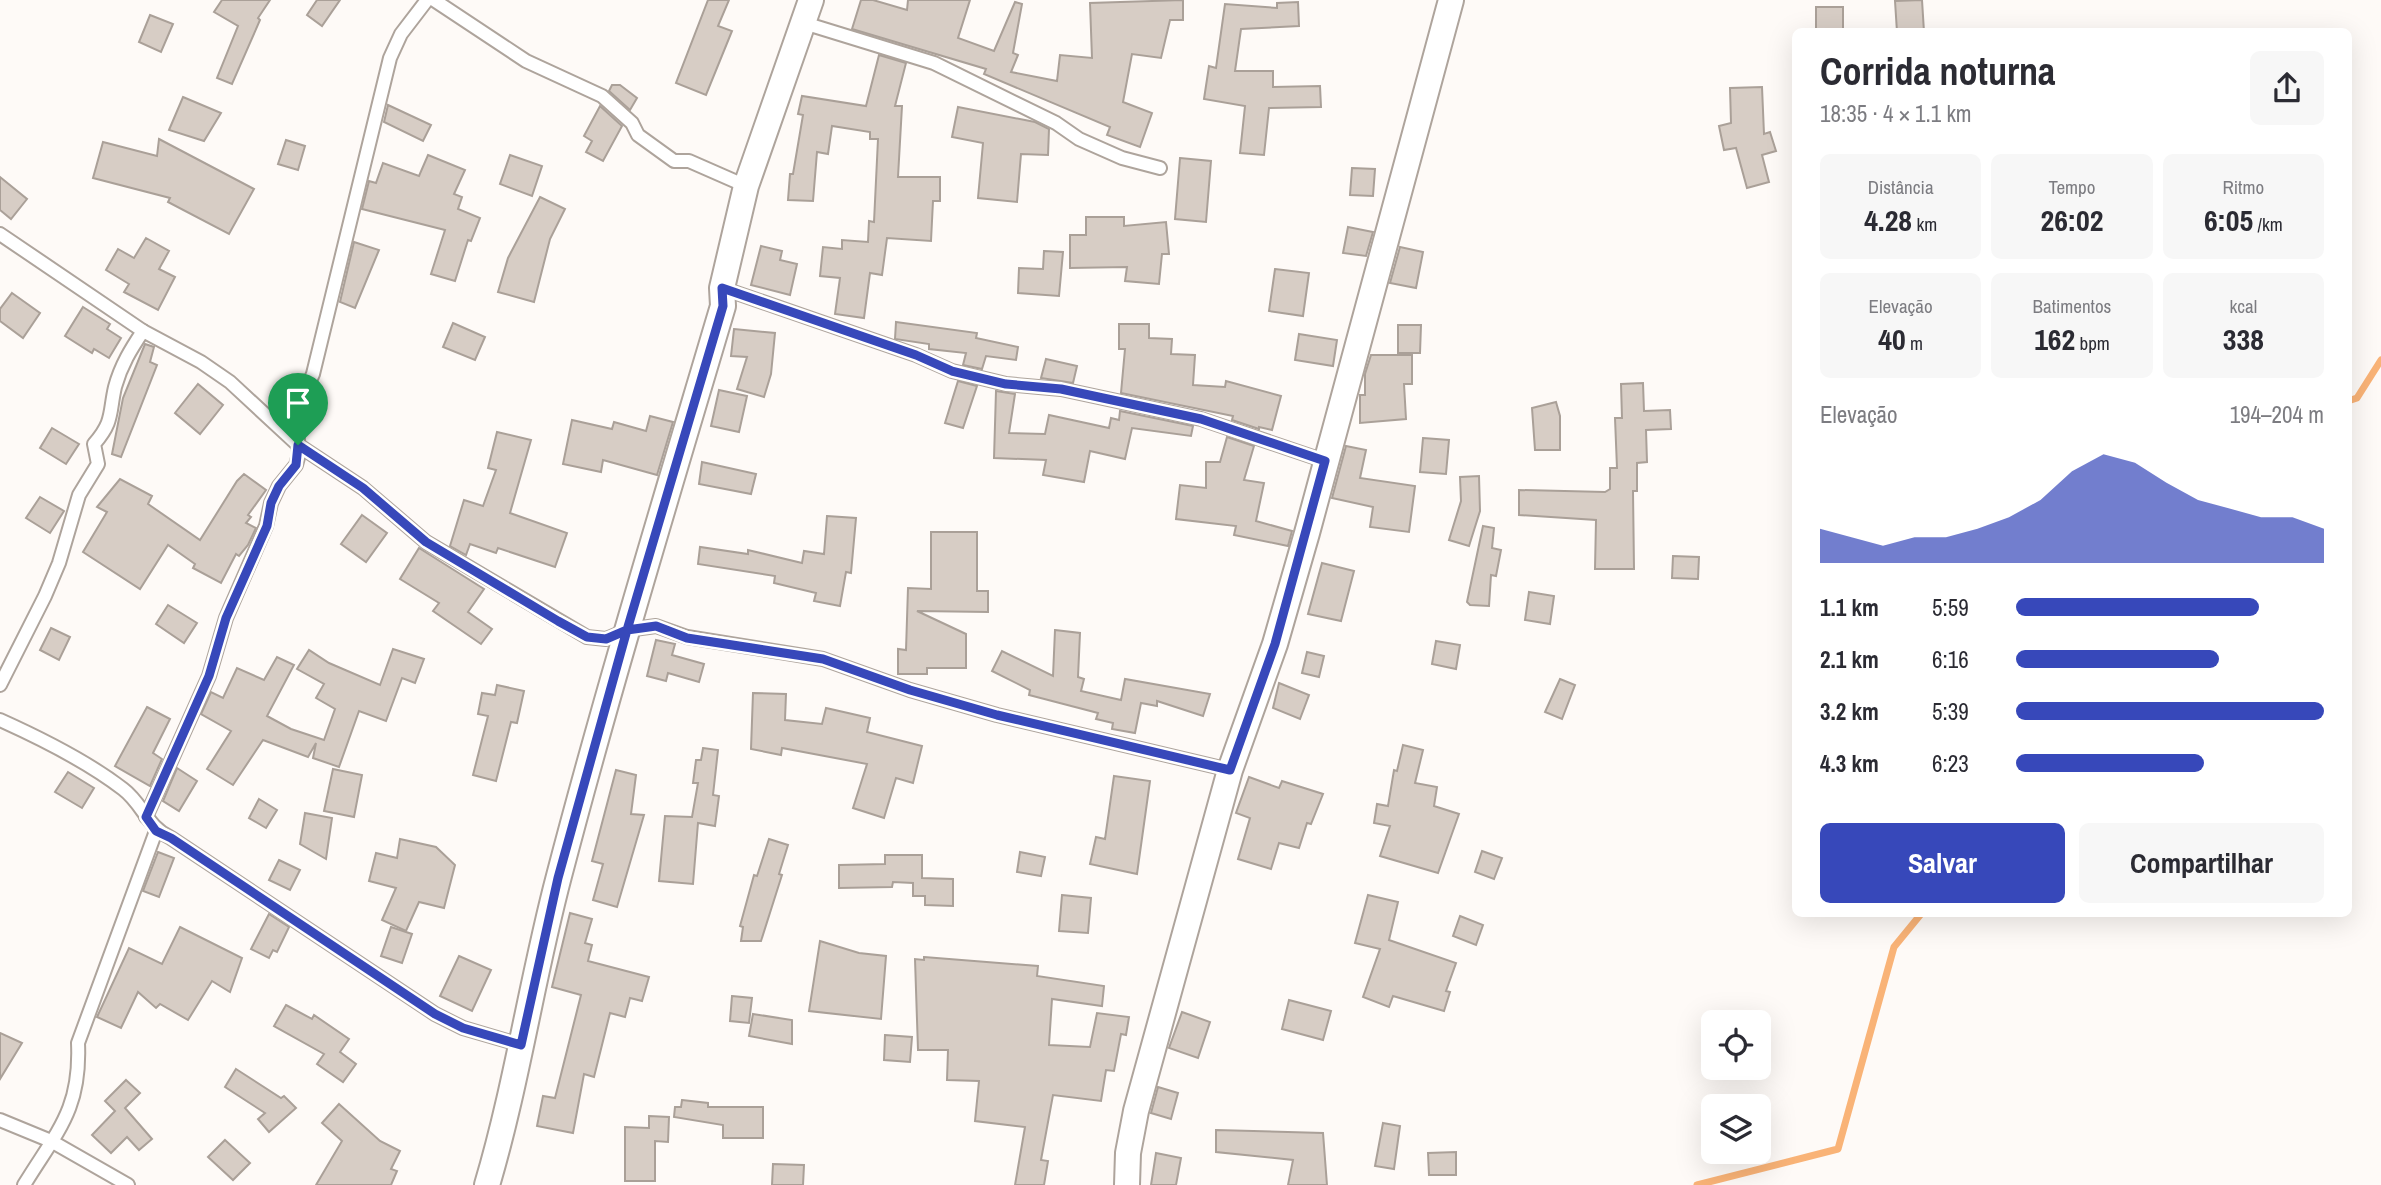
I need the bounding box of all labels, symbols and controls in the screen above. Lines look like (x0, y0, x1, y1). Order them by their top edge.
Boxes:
text: Corrida noturna (1820, 46, 2055, 97)
button: share (2250, 51, 2324, 125)
text: 18:35 · 4 × 1.1 km (1820, 98, 1972, 129)
text: Distância (1868, 174, 1934, 200)
text: Tempo (2049, 174, 2095, 200)
text: Ritmo (2223, 174, 2264, 200)
text: 4.28 (1864, 200, 1912, 240)
text: 26:02 (2041, 200, 2103, 240)
text: 6:05 (2204, 200, 2253, 240)
text: km (1912, 211, 1937, 237)
text: /km (2253, 211, 2283, 237)
text: Elevação (1869, 293, 1933, 319)
text: Batimentos (2033, 293, 2111, 319)
text: kcal (2229, 293, 2257, 319)
text: 40 (1878, 319, 1906, 359)
text: 162 (2034, 319, 2075, 359)
text: 338 (2223, 319, 2264, 359)
text: m (1906, 330, 1923, 356)
text: bpm (2075, 330, 2110, 356)
pin (268, 373, 328, 445)
icon: arrive (279, 384, 317, 422)
text: Elevação (1820, 399, 1898, 430)
text: 194–204 m (2230, 399, 2324, 430)
text: 1.1 km (1820, 592, 1879, 623)
text: 5:59 (1932, 592, 1969, 623)
text: 2.1 km (1820, 644, 1879, 675)
text: 6:16 (1932, 644, 1969, 675)
text: 3.2 km (1820, 696, 1879, 727)
text: 5:39 (1932, 696, 1969, 727)
text: 4.3 km (1820, 748, 1879, 779)
text: 6:23 (1932, 748, 1969, 779)
button: Salvar (1820, 823, 2065, 903)
button: Compartilhar (2079, 823, 2324, 903)
map controls (1701, 1010, 1771, 1164)
button: locate (1701, 1010, 1771, 1080)
button: layers (1701, 1094, 1771, 1164)

